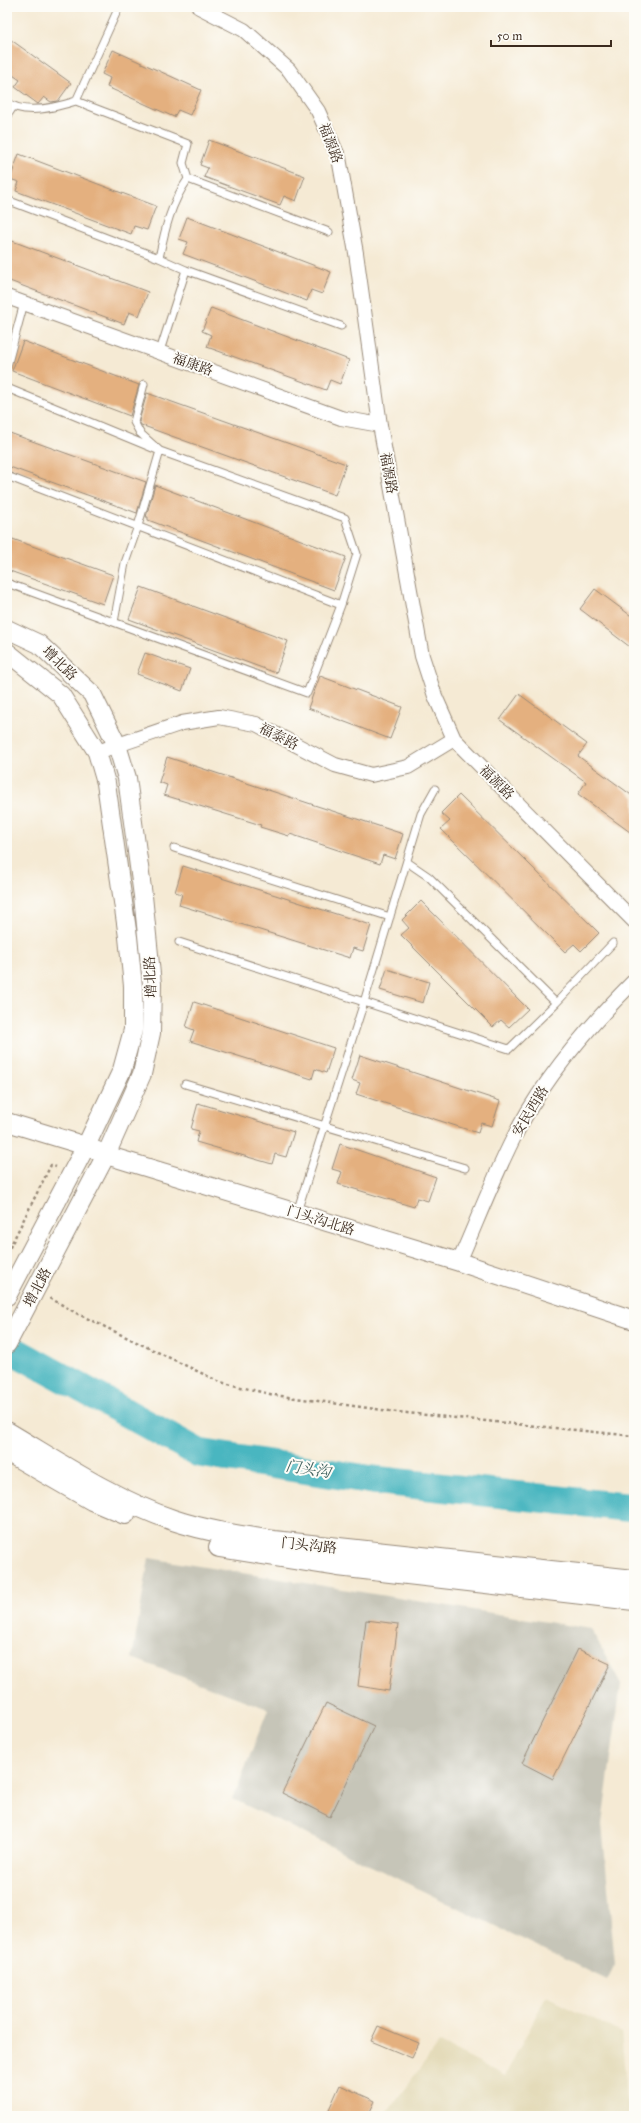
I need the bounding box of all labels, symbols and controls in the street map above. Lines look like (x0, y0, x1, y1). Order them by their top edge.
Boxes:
scale bar (491, 22, 611, 48)
text: 50 m (497, 29, 522, 43)
street label: 福源路 (315, 121, 346, 166)
street label: 福康路 (170, 349, 215, 380)
street label: 福源路 (376, 451, 401, 495)
street label: 增北路 (39, 643, 81, 684)
street label: 福泰路 (256, 719, 301, 754)
street label: 福源路 (476, 761, 518, 803)
street label: 增北路 (141, 956, 160, 998)
street label: 安民西路 (509, 1083, 552, 1140)
street label: 门头沟北路 (285, 1202, 357, 1239)
street label: 增北路 (20, 1265, 55, 1310)
water label: 门头沟 (284, 1457, 334, 1482)
street label: 门头沟路 (280, 1534, 338, 1557)

